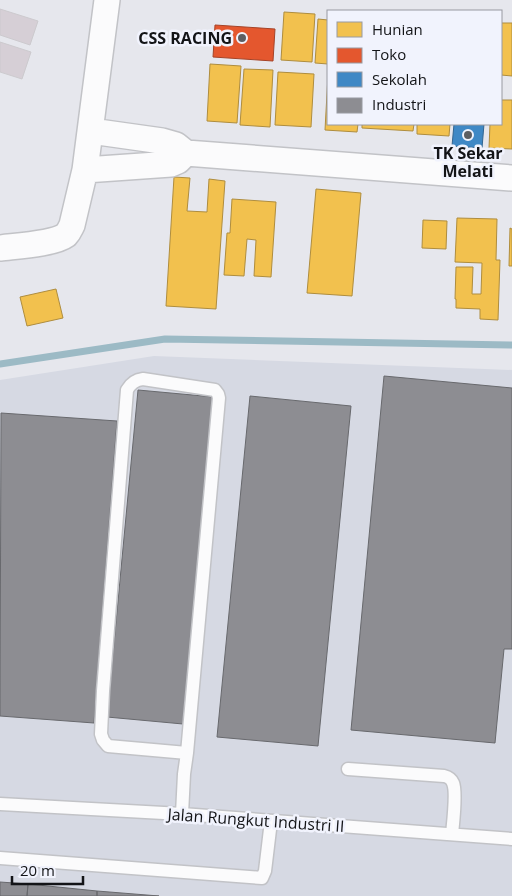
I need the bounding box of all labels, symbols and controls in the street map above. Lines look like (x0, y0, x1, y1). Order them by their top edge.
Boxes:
legend (327, 10, 502, 125)
text: Hunian (372, 19, 423, 39)
place label: CSS RACING (138, 27, 232, 49)
marker: CSS RACING (236, 32, 248, 44)
text: Toko (372, 44, 406, 64)
text: Sekolah (372, 69, 427, 89)
text: Industri (372, 94, 426, 114)
marker: TK Sekar Melati (462, 129, 474, 141)
place label: TK Sekar Melati (433, 142, 503, 182)
street label: Jalan Rungkut Industri II (165, 803, 345, 837)
scale bar (12, 854, 84, 886)
text: 20 m (20, 860, 55, 880)

